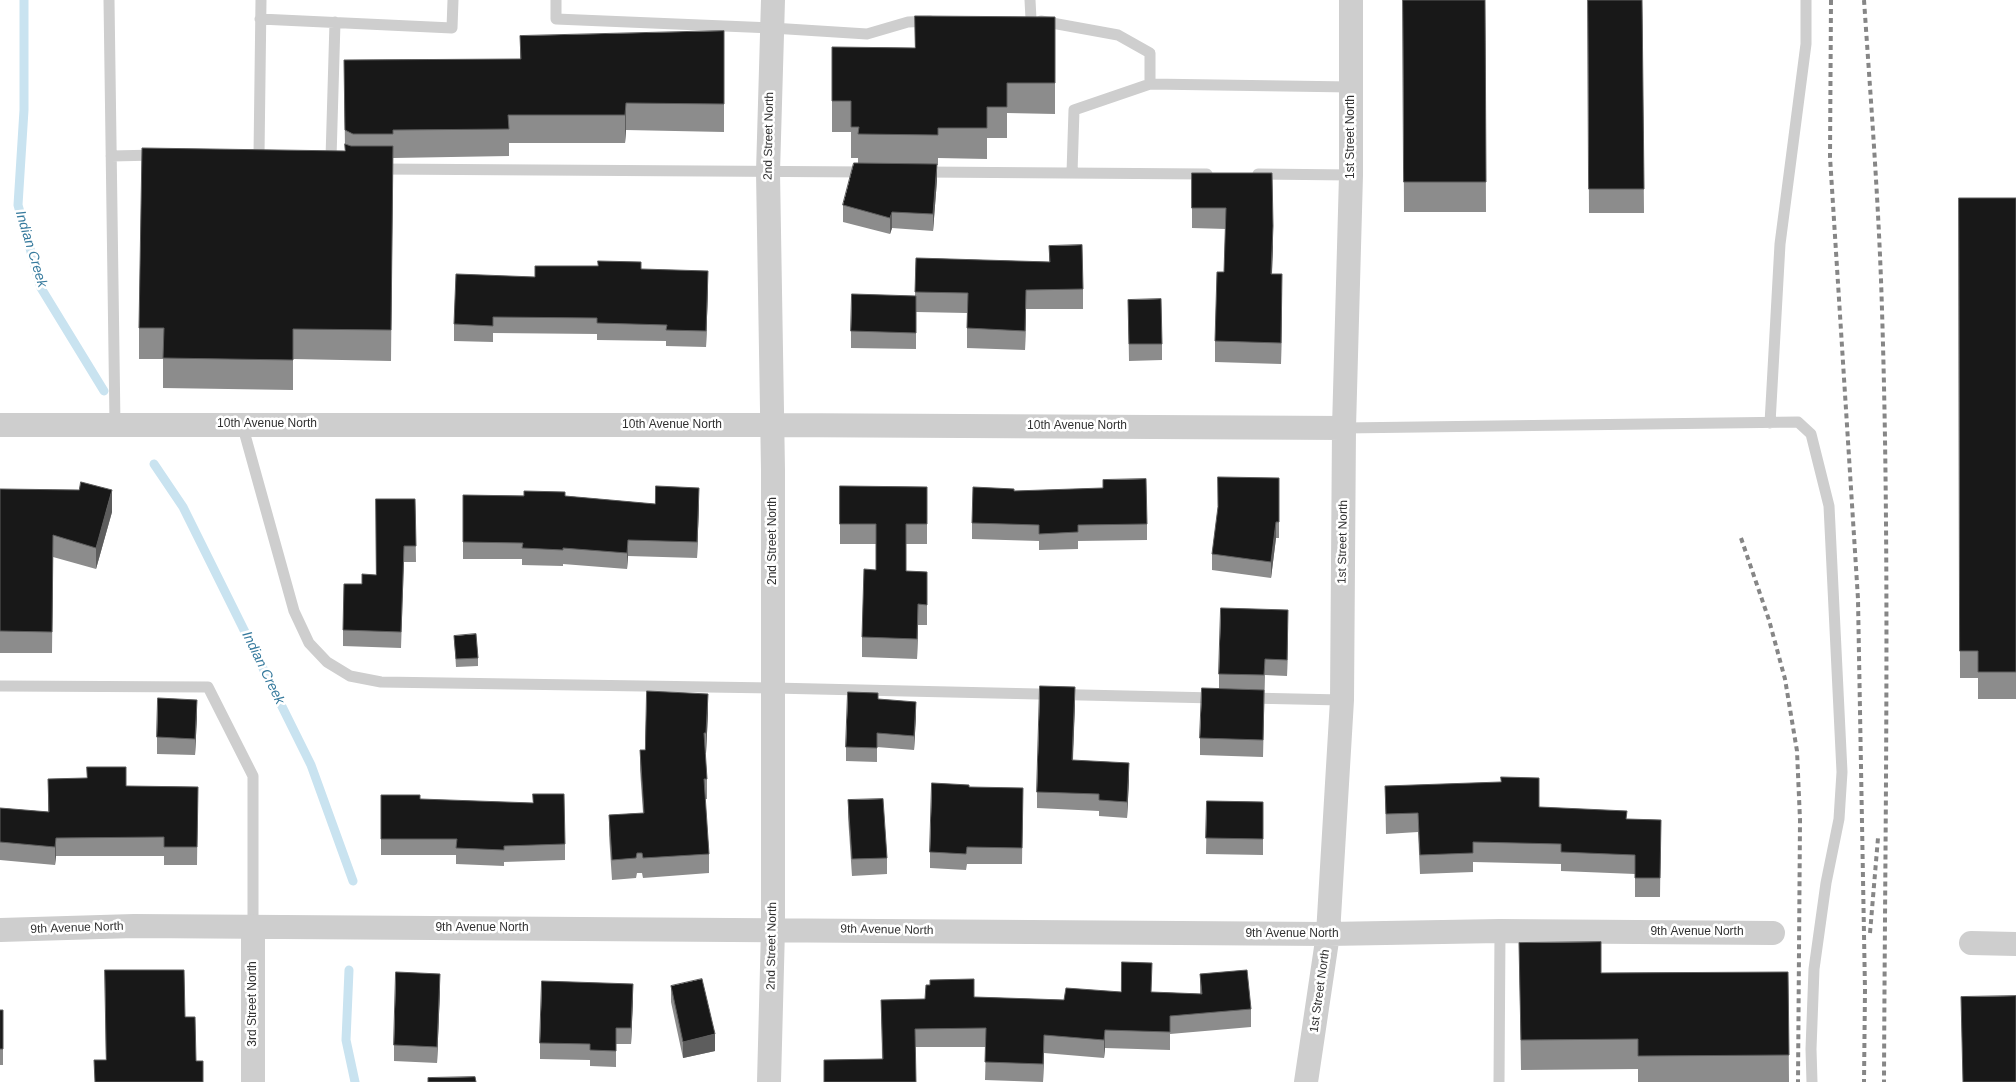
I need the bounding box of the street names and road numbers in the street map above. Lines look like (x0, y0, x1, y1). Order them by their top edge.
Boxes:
street label: 2nd Street North (761, 92, 777, 180)
street label: 1st Street North (1344, 95, 1358, 179)
street label: 10th Avenue North (217, 417, 317, 431)
street label: 10th Avenue North (622, 418, 722, 432)
street label: 10th Avenue North (1027, 419, 1127, 433)
street label: 2nd Street North (766, 497, 780, 585)
street label: 1st Street North (1335, 500, 1351, 584)
street label: 2nd Street North (764, 902, 780, 990)
street label: 9th Avenue North (30, 919, 124, 937)
street label: 9th Avenue North (435, 921, 529, 935)
street label: 9th Avenue North (840, 922, 934, 938)
street label: 9th Avenue North (1650, 925, 1744, 939)
street label: 9th Avenue North (1245, 927, 1339, 941)
street label: 1st Street North (1307, 948, 1333, 1034)
street label: 3rd Street North (246, 961, 260, 1047)

